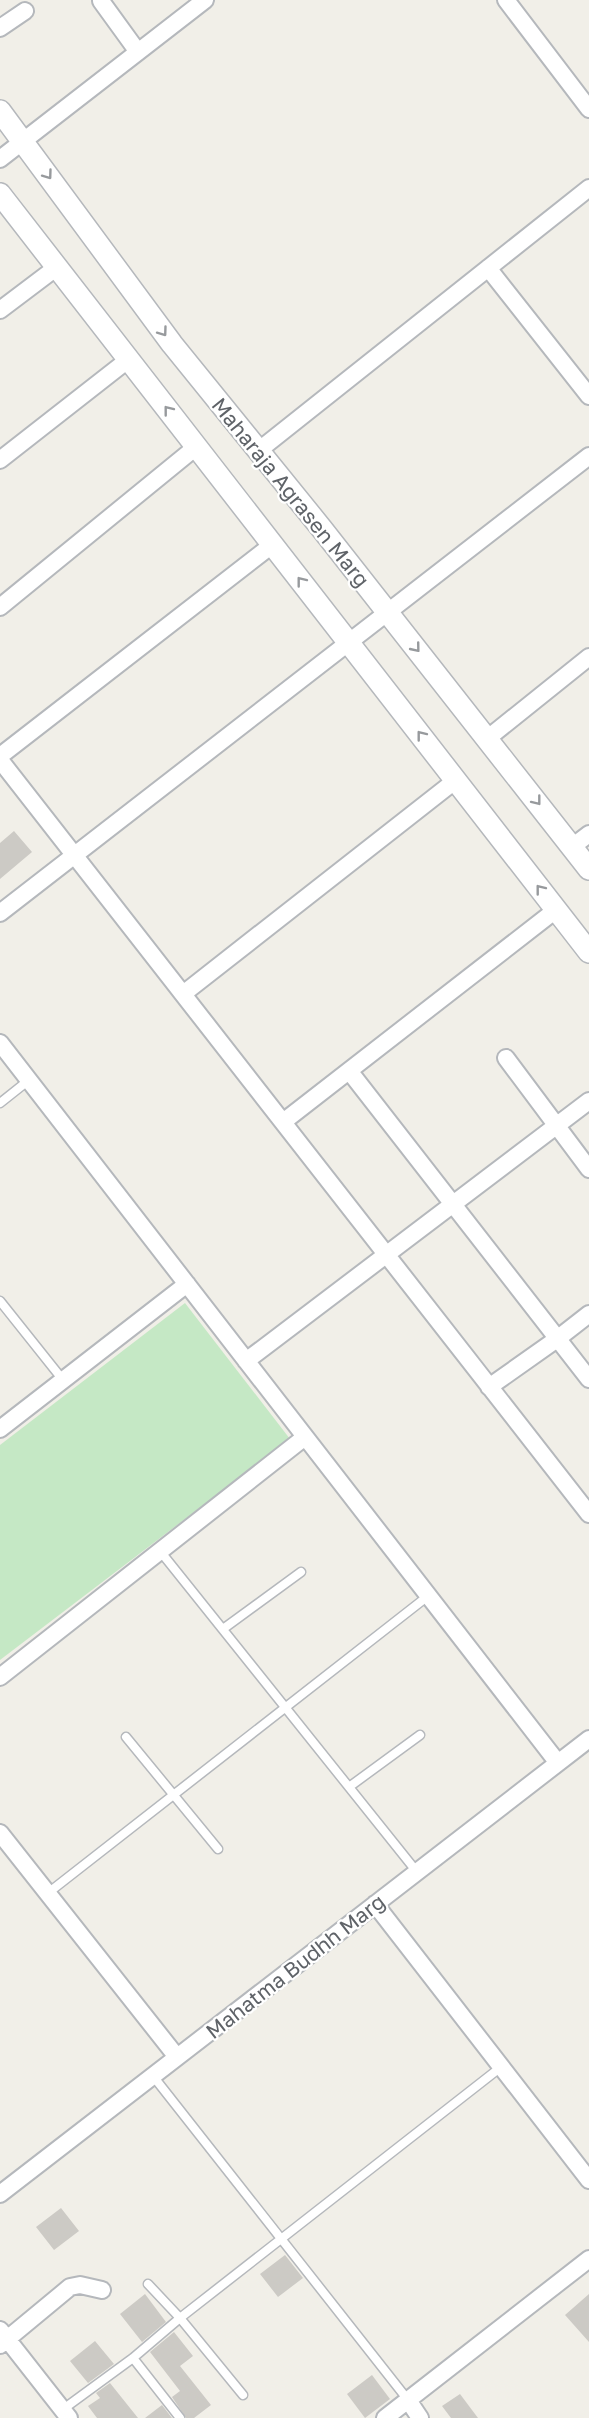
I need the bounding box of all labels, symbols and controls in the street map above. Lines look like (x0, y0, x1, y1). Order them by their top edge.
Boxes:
one-way arrow (41, 168, 52, 179)
one-way arrow (156, 325, 167, 336)
street label: Maharaja Agrasen Marg (207, 392, 375, 592)
one-way arrow (165, 406, 176, 417)
one-way arrow (297, 577, 308, 588)
one-way arrow (408, 641, 419, 652)
one-way arrow (417, 731, 428, 742)
one-way arrow (529, 794, 540, 805)
one-way arrow (537, 884, 548, 895)
street label: Mahatma Budhh Marg (200, 1888, 390, 2044)

